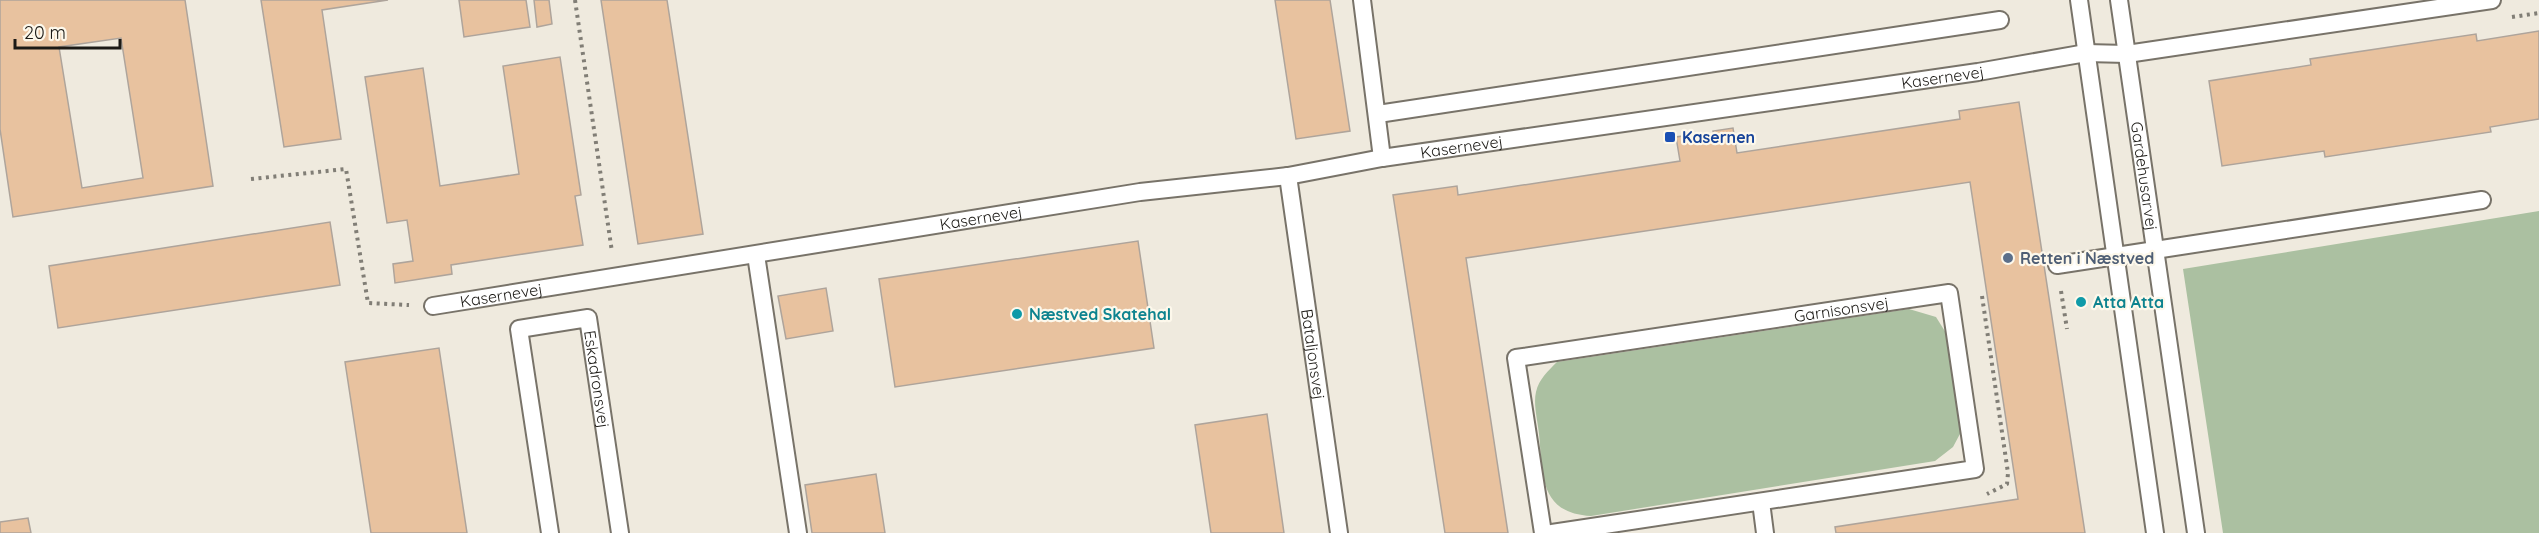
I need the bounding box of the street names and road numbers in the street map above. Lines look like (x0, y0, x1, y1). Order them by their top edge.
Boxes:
street label: Kasernevej (1900, 61, 1985, 93)
street label: Gardehusarvej (2127, 120, 2162, 232)
street label: Kasernevej (1419, 131, 1504, 162)
street label: Kasernevej (938, 201, 1024, 234)
street label: Kasernevej (458, 279, 544, 312)
street label: Garnisonsvej (1793, 292, 1890, 326)
street label: Bataljonsvej (1297, 308, 1330, 401)
street label: Eskadronsvej (580, 329, 614, 429)

